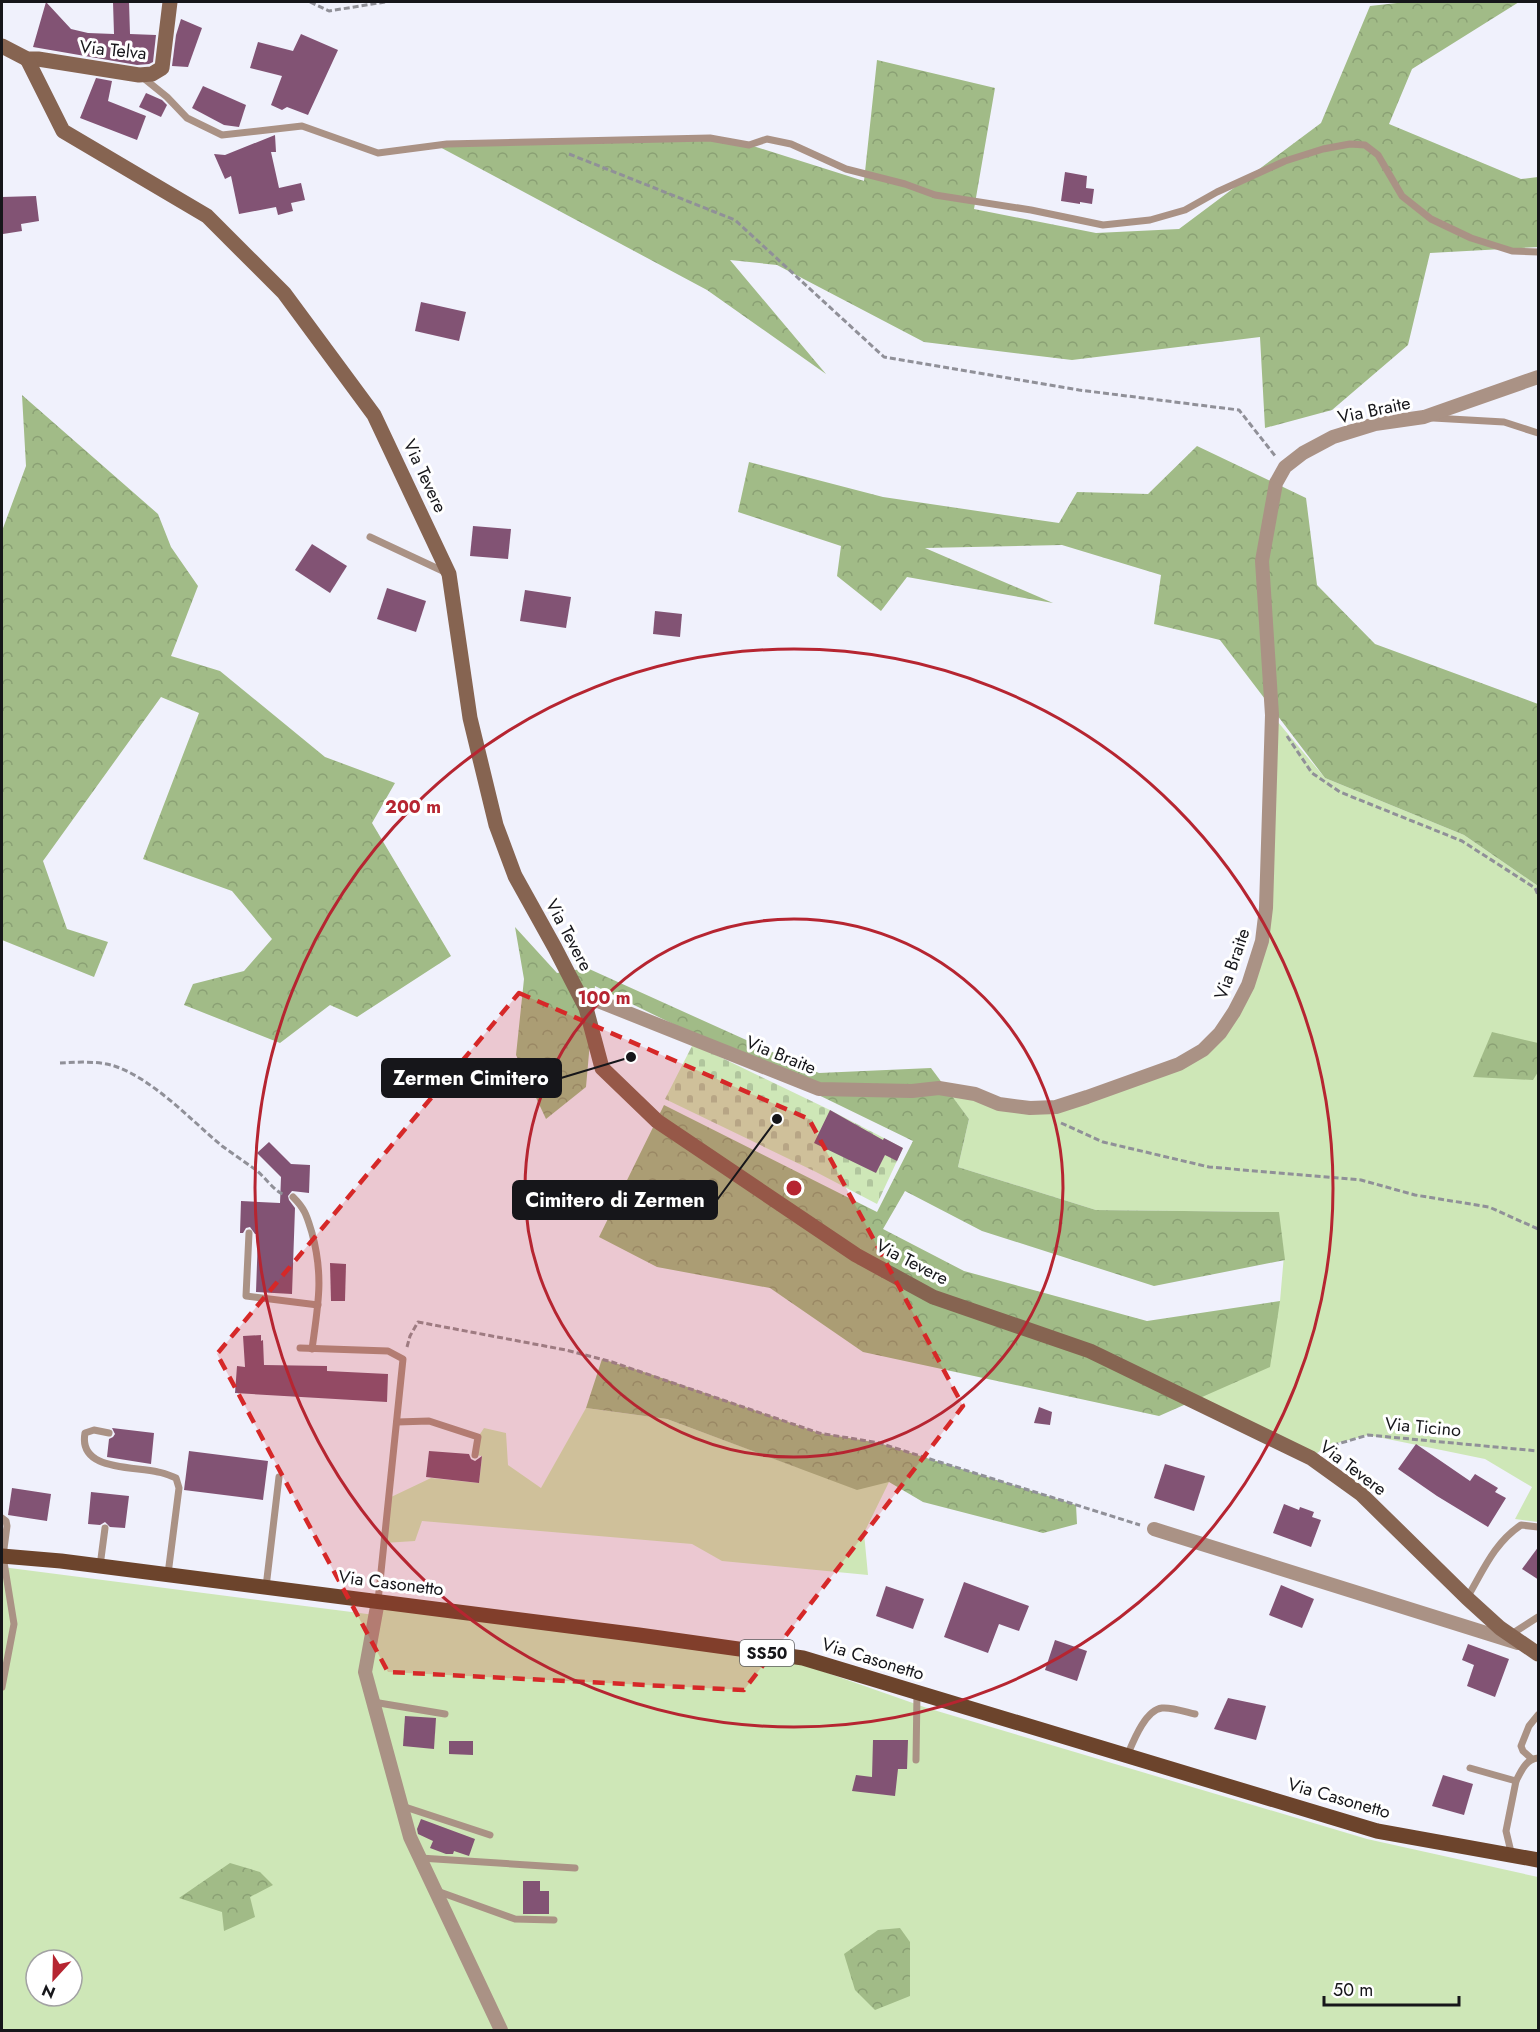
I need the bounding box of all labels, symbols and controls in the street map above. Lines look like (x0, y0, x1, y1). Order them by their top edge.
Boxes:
street label: Via Telva (78, 34, 148, 66)
street label: Via Braite (1335, 390, 1413, 430)
street label: Via Tevere (397, 435, 453, 517)
text: 200 m (385, 794, 441, 820)
street label: Via Tevere (539, 894, 599, 976)
street label: Via Braite (1208, 925, 1256, 1003)
text: 100 m (577, 985, 631, 1011)
street label: Via Braite (742, 1029, 820, 1081)
callout: Zermen Cimitero (382, 1059, 561, 1097)
text: Zermen Cimitero (393, 1064, 549, 1093)
centre of rings (784, 1178, 804, 1198)
callout: Cimitero di Zermen (513, 1181, 717, 1219)
text: Cimitero di Zermen (525, 1186, 705, 1215)
street label: Via Tevere (871, 1233, 953, 1291)
street label: Via Ticino (1384, 1411, 1462, 1443)
street label: Via Tevere (1314, 1434, 1392, 1502)
street label: Via Casonetto (337, 1564, 445, 1602)
street label: Via Casonetto (819, 1631, 928, 1687)
road number: SS50 (740, 1640, 794, 1666)
street label: Via Casonetto (1285, 1771, 1394, 1825)
north arrow (24, 1948, 84, 2008)
scale bar (1324, 1969, 1459, 2007)
text: 50 m (1333, 1977, 1373, 2003)
text: N (38, 1978, 59, 2004)

